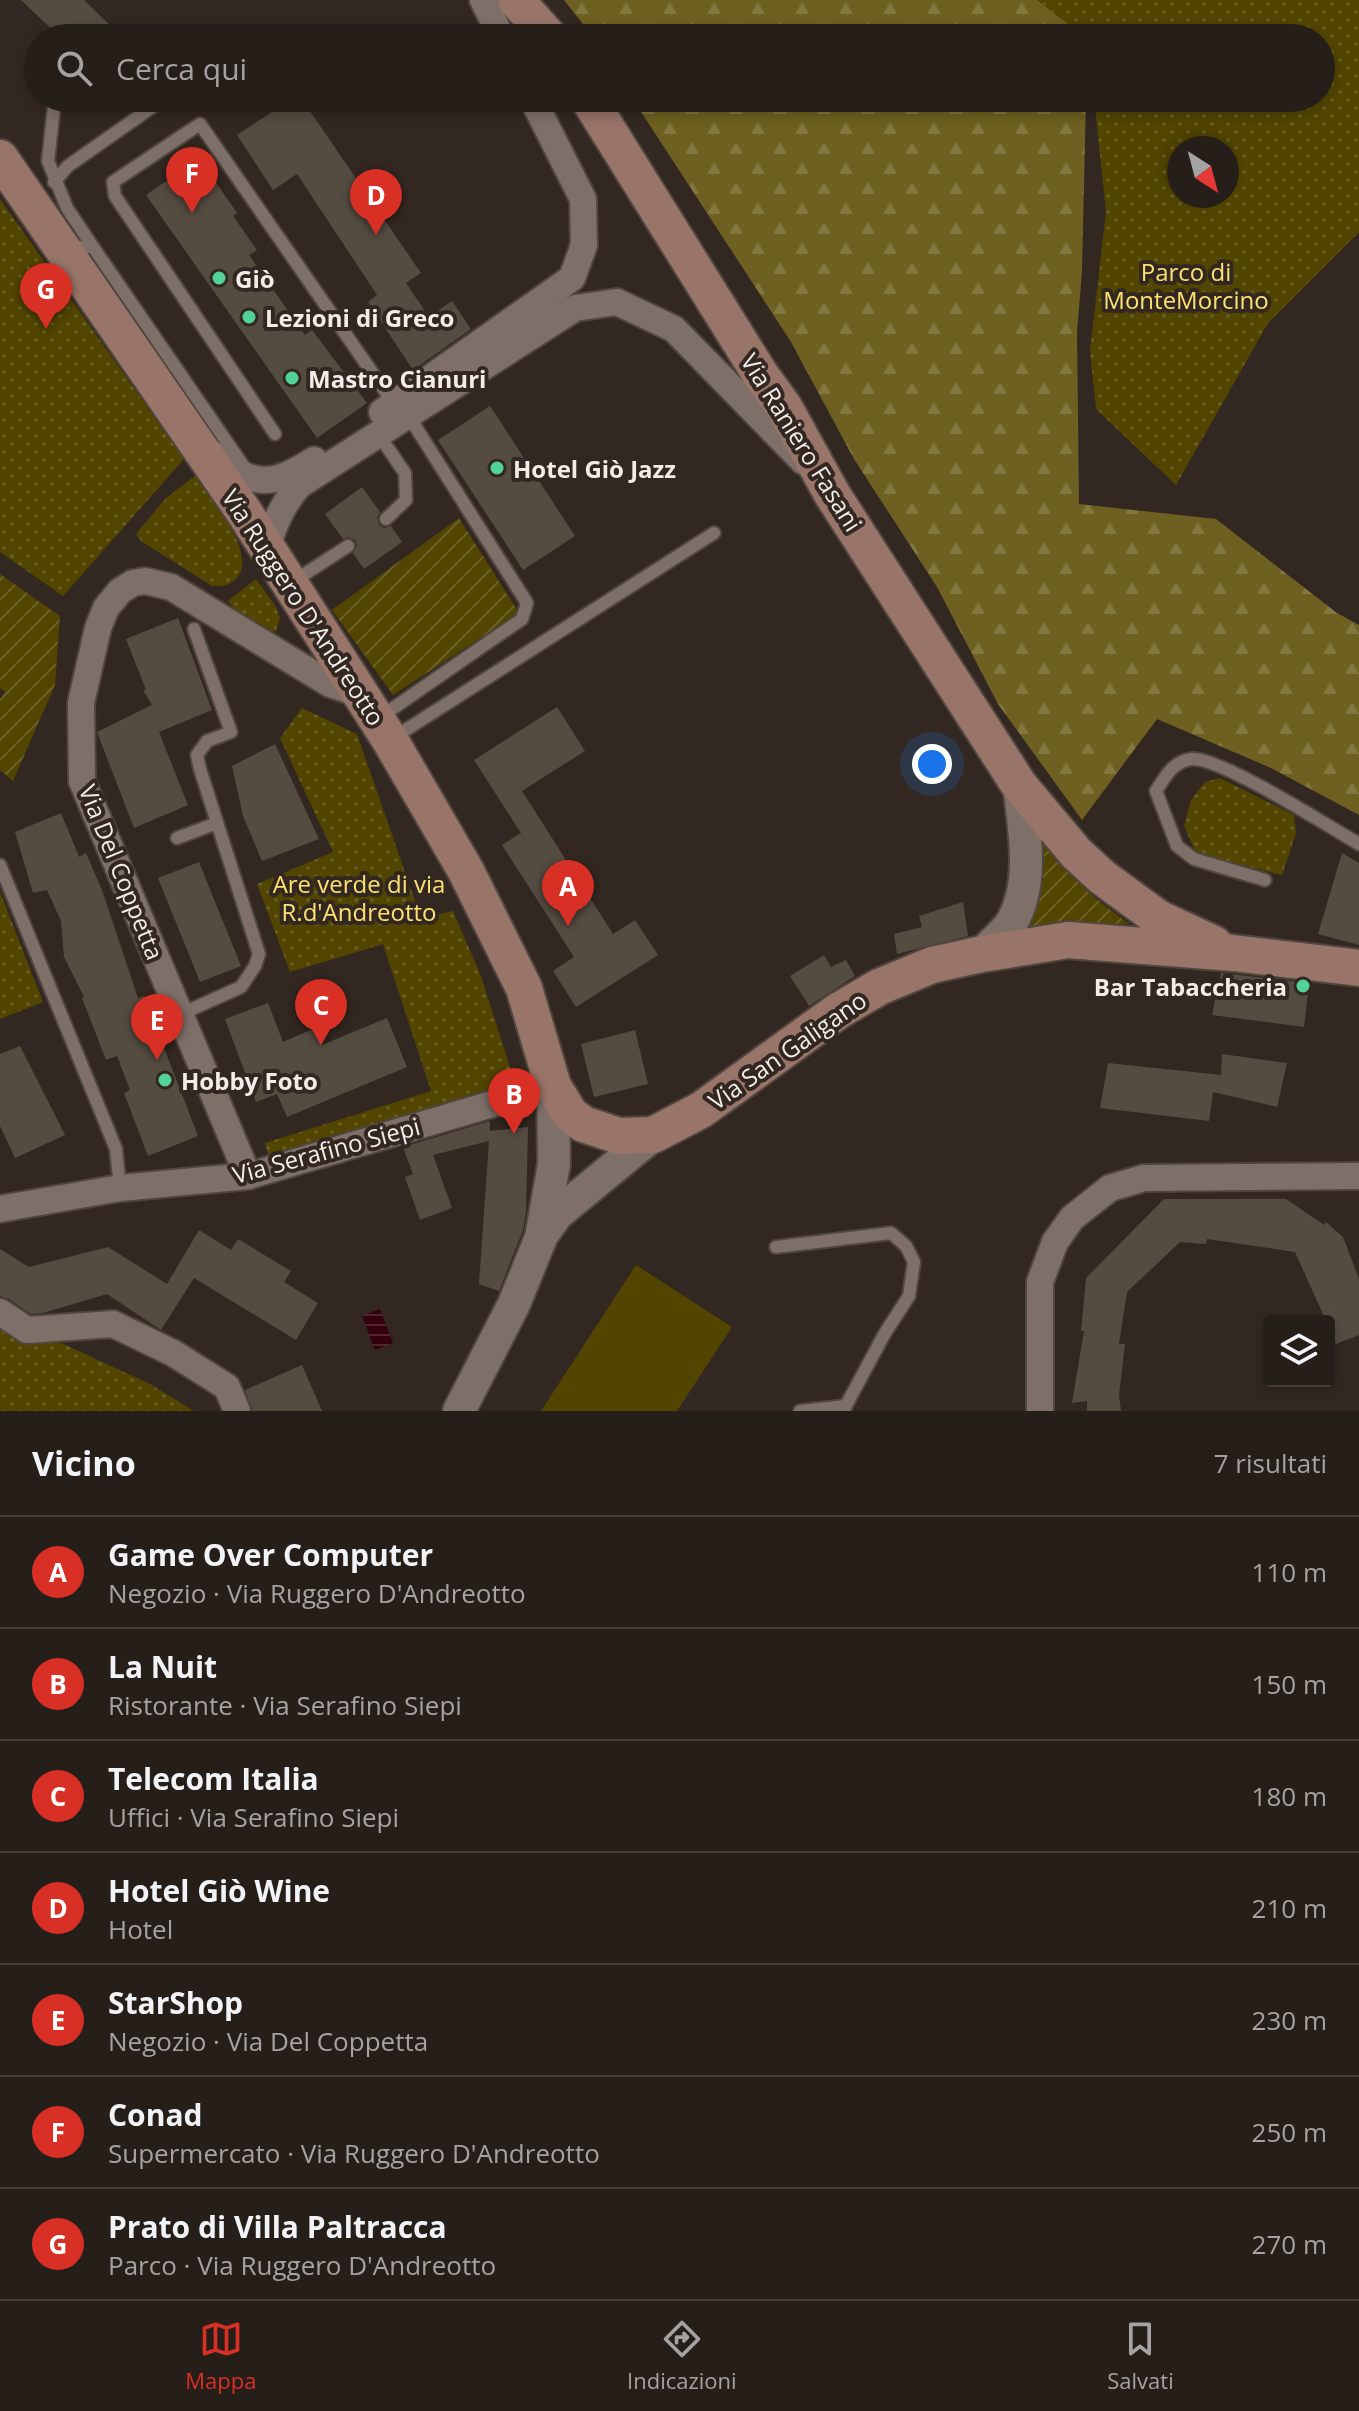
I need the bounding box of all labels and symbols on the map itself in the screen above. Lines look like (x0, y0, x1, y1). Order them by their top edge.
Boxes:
north arrow (1167, 136, 1239, 208)
pin: F (166, 147, 218, 213)
pin: D (350, 169, 402, 235)
park label: Parco di MonteMorcino (1103, 255, 1269, 316)
place label: Giò (235, 262, 275, 295)
pin: G (20, 263, 72, 329)
marker: Giò (210, 269, 228, 287)
place label: Lezioni di Greco (265, 301, 454, 334)
marker: Lezioni di Greco (240, 308, 258, 326)
street label: Via Raniero Fasani (734, 347, 870, 537)
place label: Mastro Cianuri (308, 362, 486, 395)
marker: Mastro Cianuri (283, 369, 301, 387)
place label: Hotel Giò Jazz (513, 452, 676, 485)
marker: Hotel Giò Jazz (488, 459, 506, 477)
street label: Via Ruggero D'Andreotto (215, 482, 393, 732)
your location (912, 744, 952, 784)
street label: Via Del Coppetta (72, 780, 172, 964)
pin: A (542, 860, 594, 926)
park label: Are verde di via R.d'Andreotto (273, 867, 445, 928)
place label: Bar Tabaccheria (1094, 970, 1287, 1003)
marker: Bar Tabaccheria (1294, 977, 1312, 995)
pin: C (295, 979, 347, 1045)
street label: Via San Galigano (701, 983, 873, 1117)
pin: E (131, 994, 183, 1060)
place label: Hobby Foto (181, 1064, 318, 1097)
pin: B (488, 1068, 540, 1134)
marker: Hobby Foto (156, 1071, 174, 1089)
street label: Via Serafino Siepi (229, 1109, 423, 1191)

